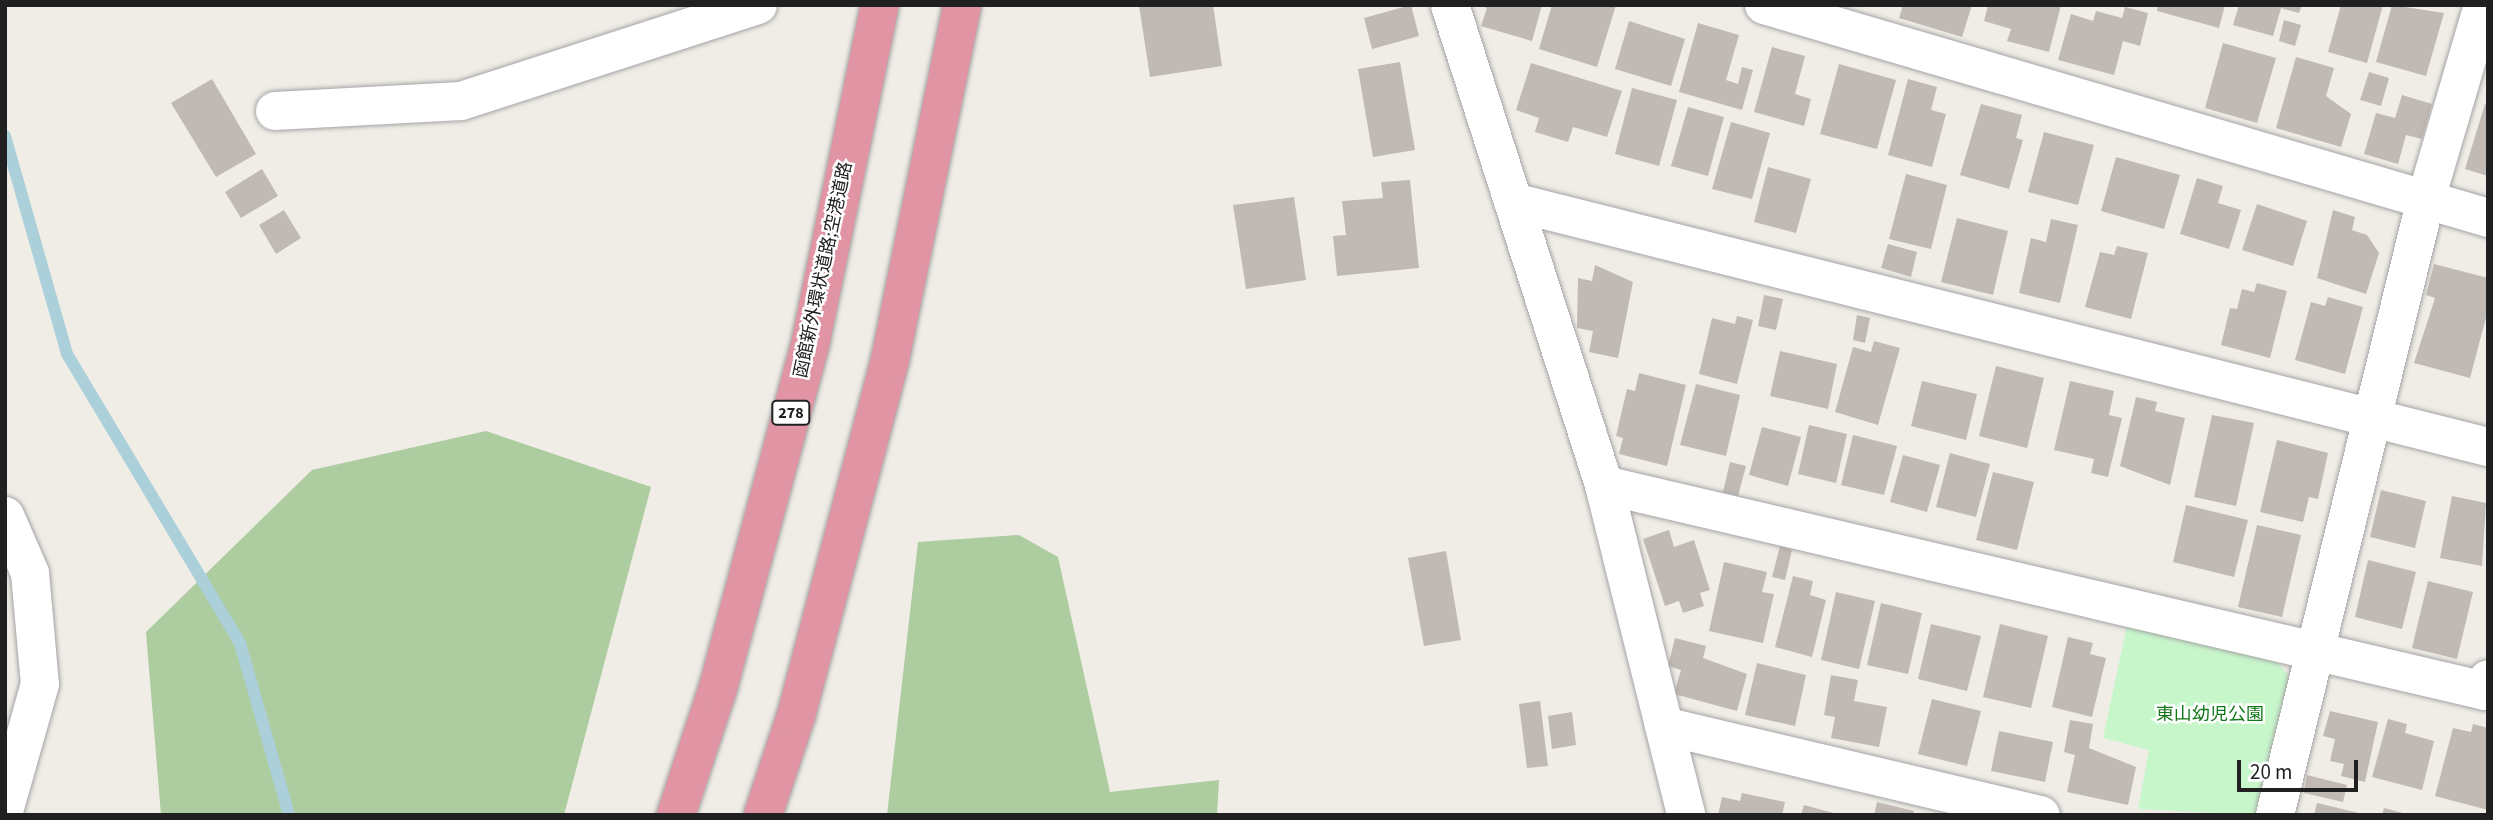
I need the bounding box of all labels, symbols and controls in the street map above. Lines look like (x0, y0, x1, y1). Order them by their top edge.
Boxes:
street label: 函館新外環状道路;空港道路 (791, 160, 857, 380)
road number: 278 (770, 400, 812, 426)
park label: 東山幼児公園 (2156, 704, 2264, 726)
scale bar (2241, 746, 2362, 790)
text: 20 m (2250, 757, 2292, 787)

